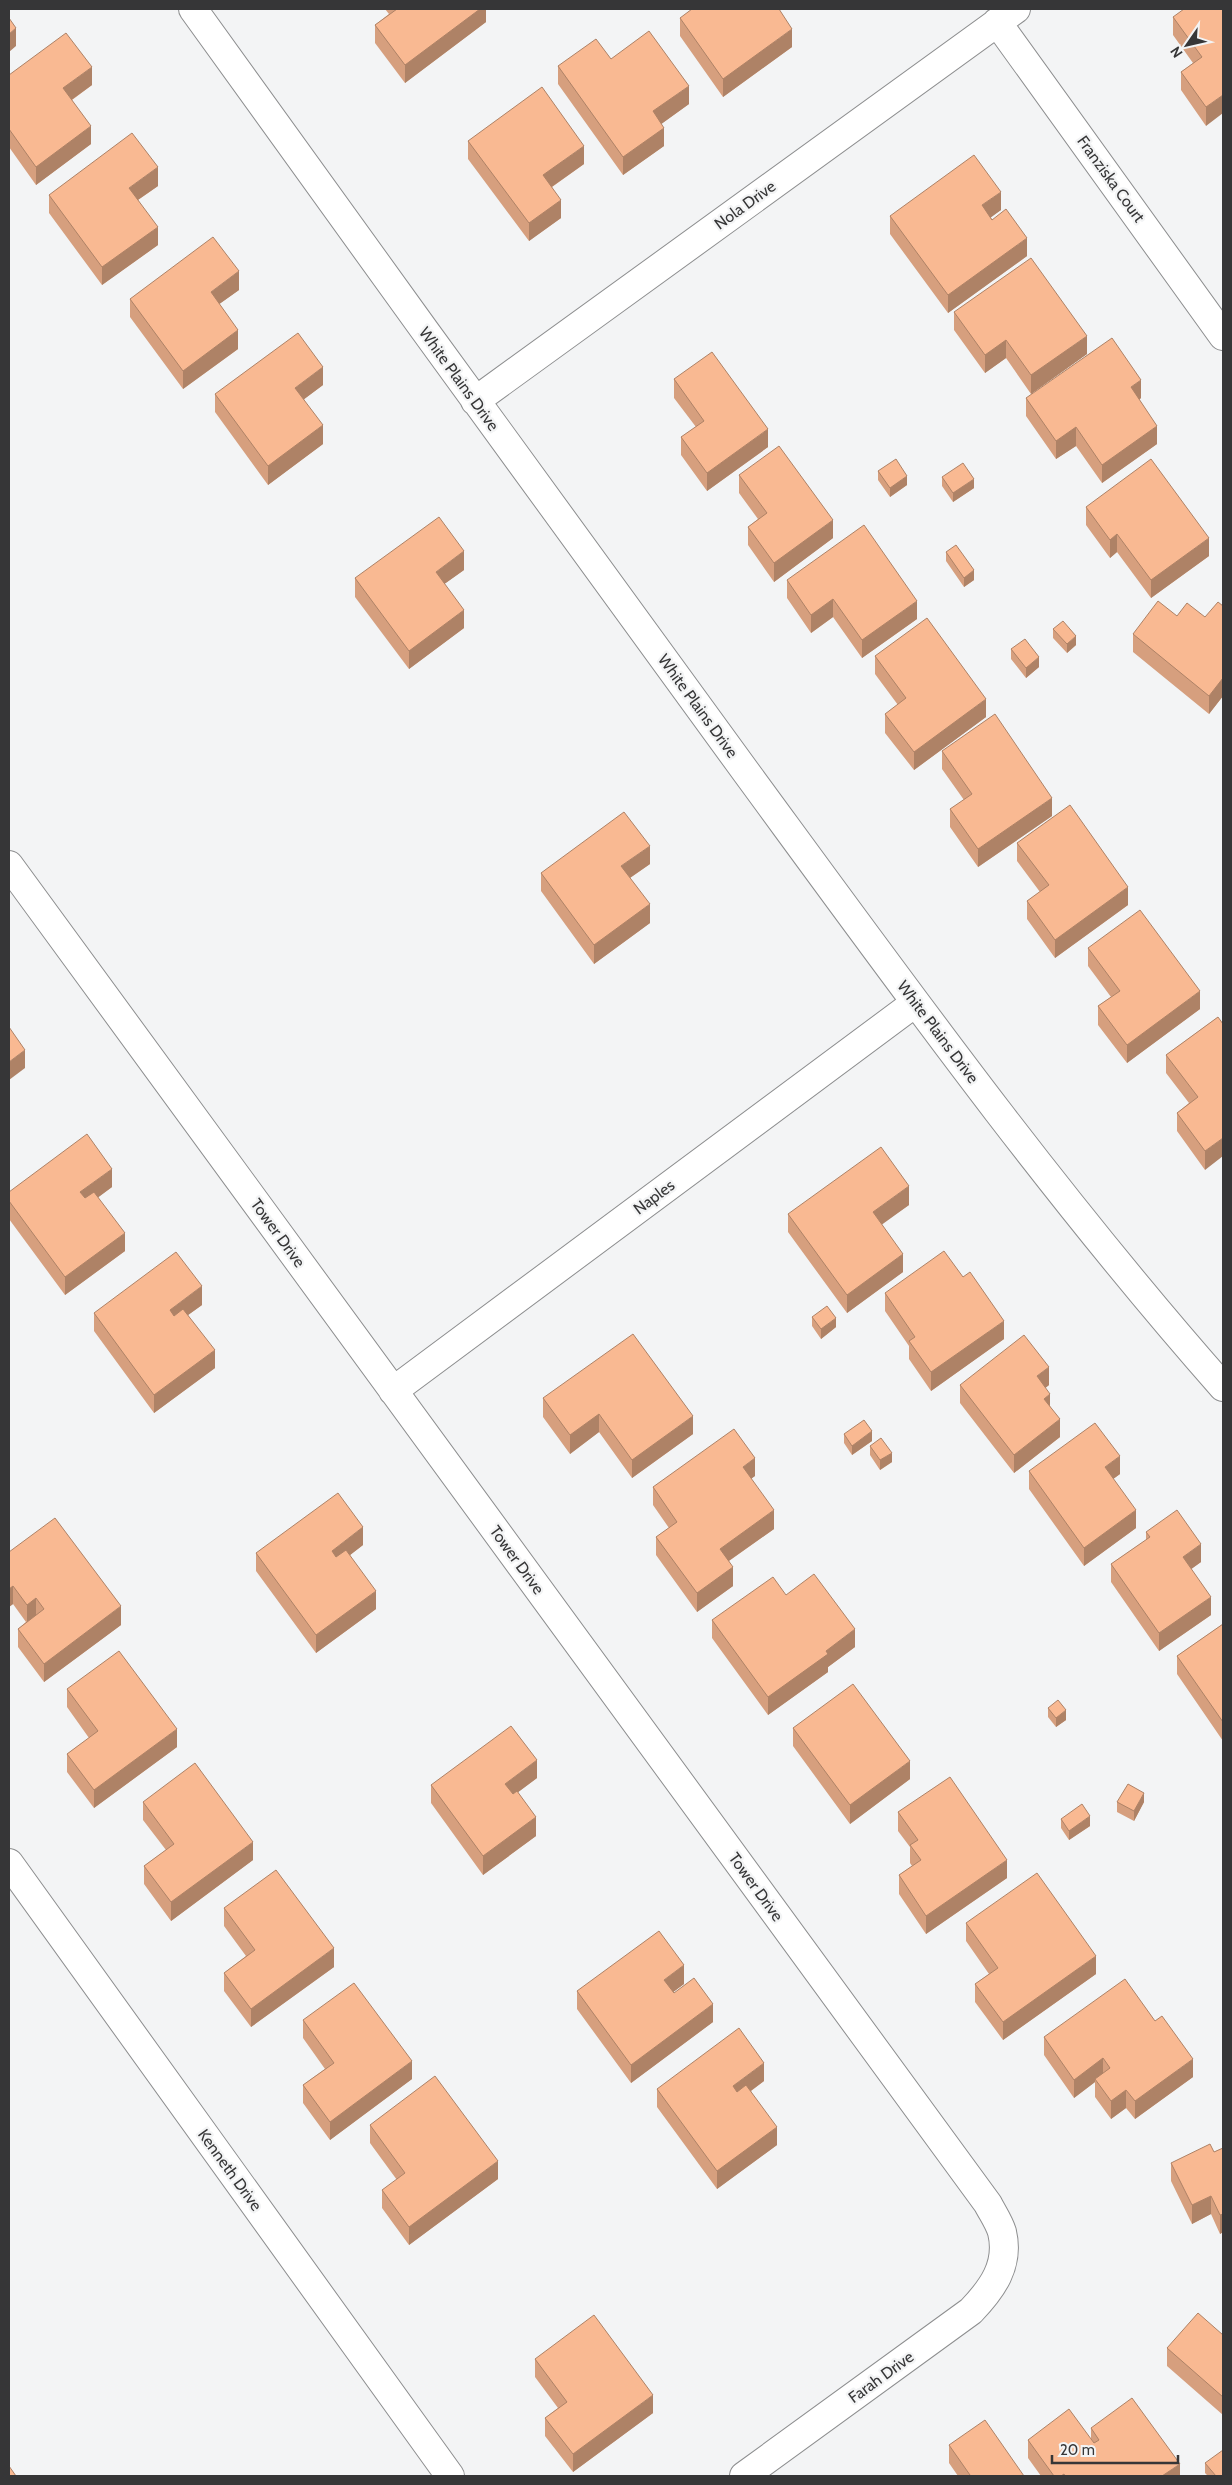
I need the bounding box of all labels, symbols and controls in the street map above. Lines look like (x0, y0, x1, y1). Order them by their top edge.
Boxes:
north arrow (1162, 20, 1212, 70)
text: N (1166, 43, 1186, 61)
street label: Franziska Court (1073, 132, 1149, 226)
street label: Nola Drive (711, 177, 779, 233)
street label: White Plains Drive (415, 324, 503, 434)
street label: White Plains Drive (654, 651, 742, 761)
street label: White Plains Drive (893, 977, 983, 1087)
street label: Naples (630, 1175, 678, 1218)
street label: Tower Drive (247, 1195, 309, 1271)
street label: Tower Drive (486, 1522, 548, 1598)
street label: Tower Drive (725, 1849, 787, 1925)
street label: Kenneth Drive (194, 2125, 266, 2215)
street label: Farah Drive (845, 2347, 917, 2407)
scale bar (1052, 2432, 1178, 2464)
text: 20 m (1060, 2441, 1095, 2459)

